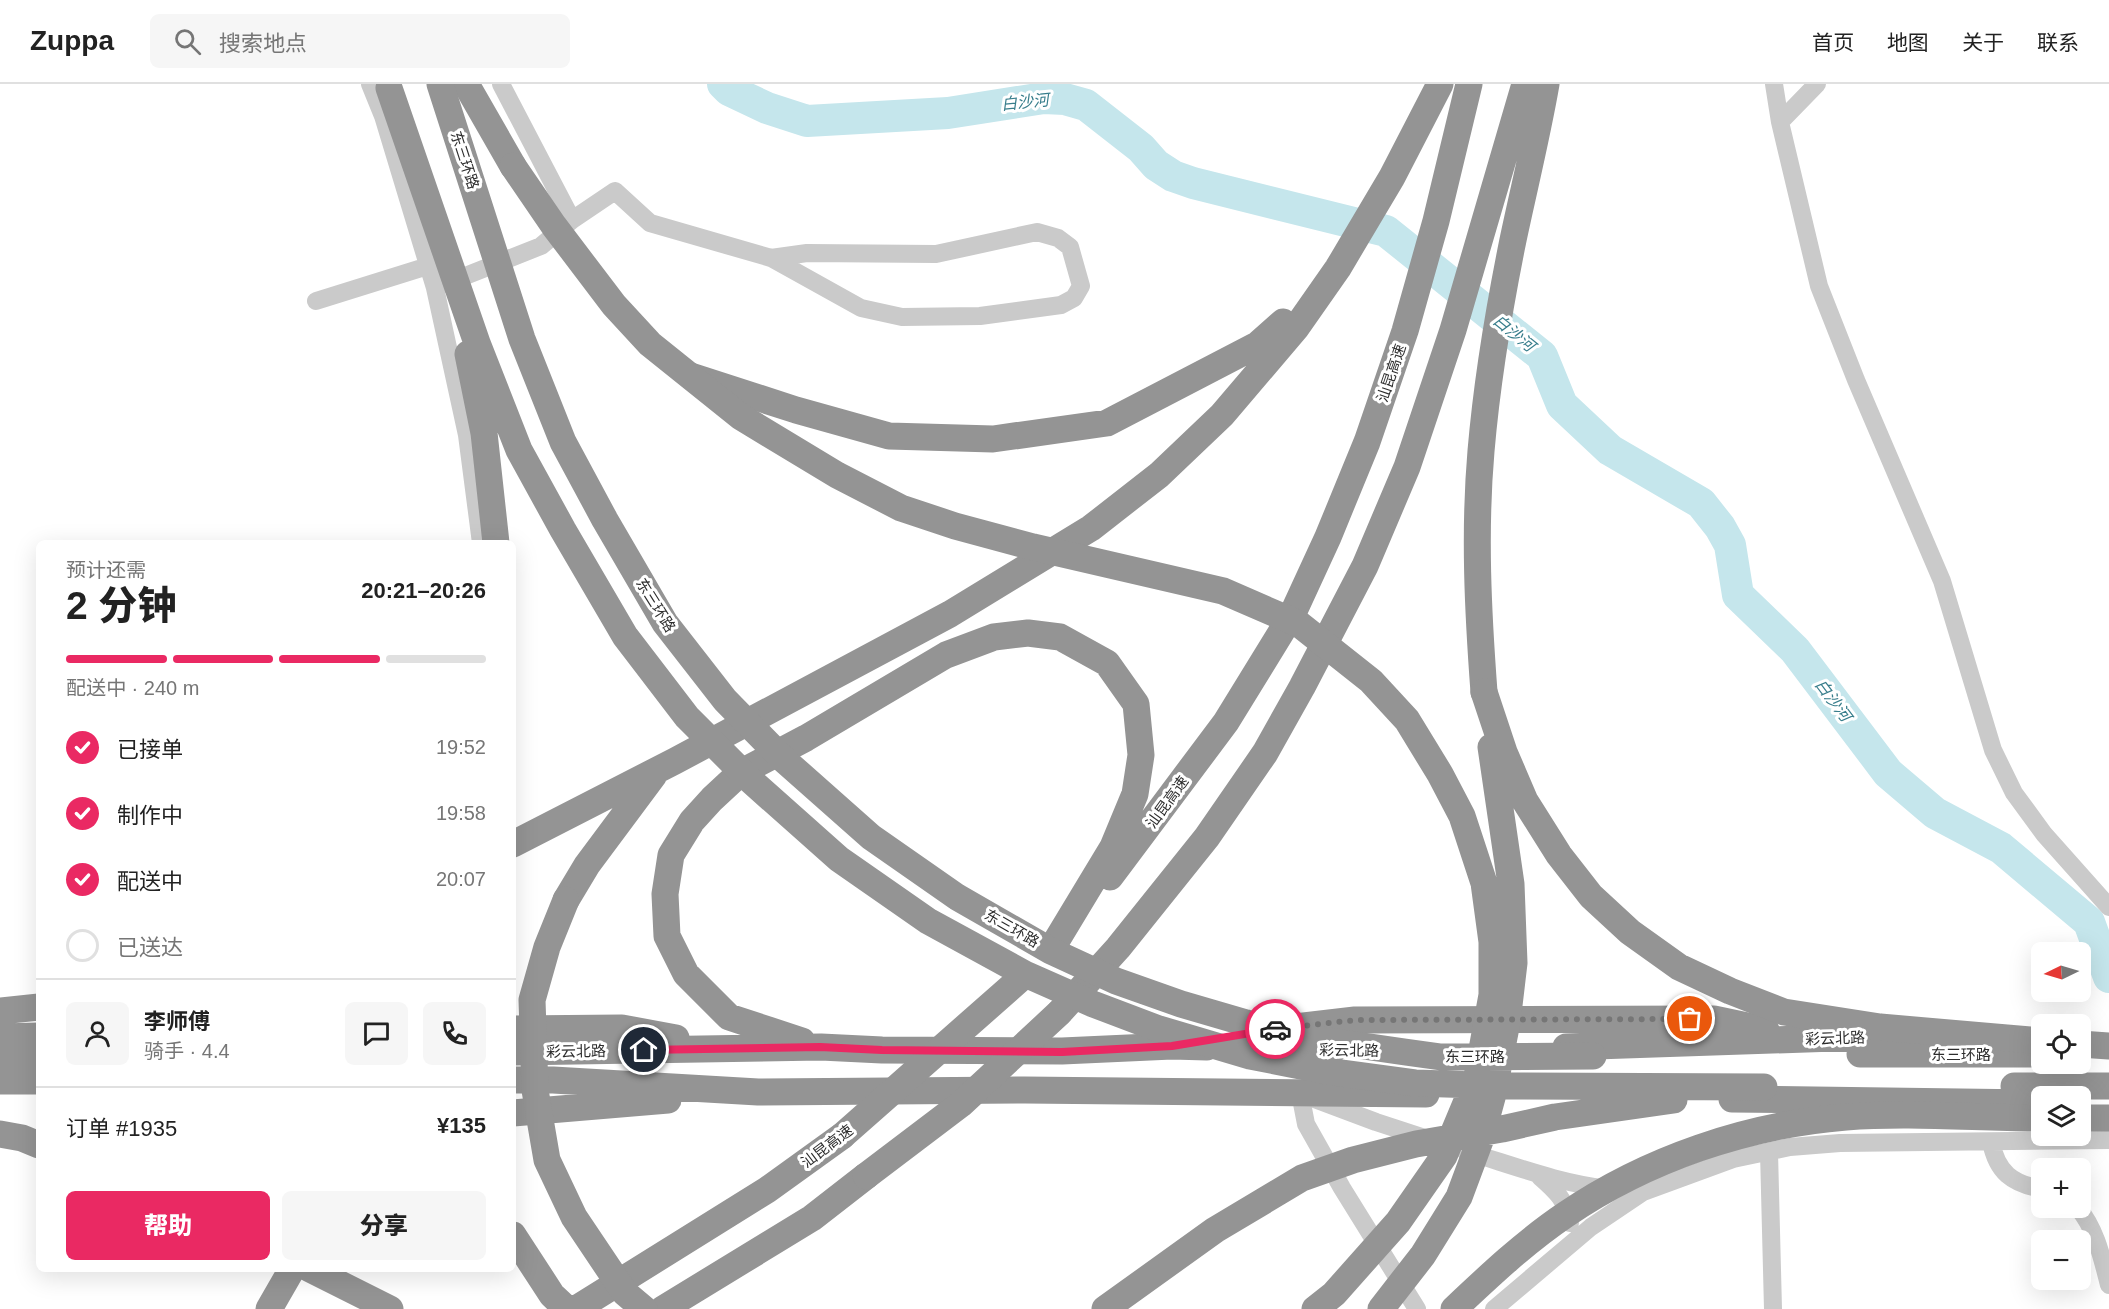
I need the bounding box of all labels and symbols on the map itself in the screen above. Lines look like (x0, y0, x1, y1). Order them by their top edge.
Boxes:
water label: 白沙河 (1000, 91, 1053, 113)
street label: 东三环路 (448, 129, 482, 191)
water label: 白沙河 (1490, 311, 1540, 357)
street label: 汕昆高速 (1373, 342, 1409, 404)
street label: 东三环路 (633, 575, 679, 635)
water label: 白沙河 (1812, 676, 1856, 727)
street label: 汕昆高速 (1142, 773, 1192, 831)
street label: 东三环路 (982, 906, 1042, 950)
north arrow (2031, 942, 2091, 1002)
pin (1664, 993, 1715, 1044)
courier (1245, 999, 1305, 1059)
pin (618, 1024, 669, 1075)
street label: 彩云北路 (1805, 1028, 1865, 1048)
street label: 彩云北路 (1319, 1041, 1379, 1059)
street label: 彩云北路 (546, 1042, 606, 1060)
street label: 东三环路 (1931, 1046, 1991, 1063)
street label: 东三环路 (1445, 1048, 1505, 1065)
street label: 汕昆高速 (798, 1121, 856, 1171)

